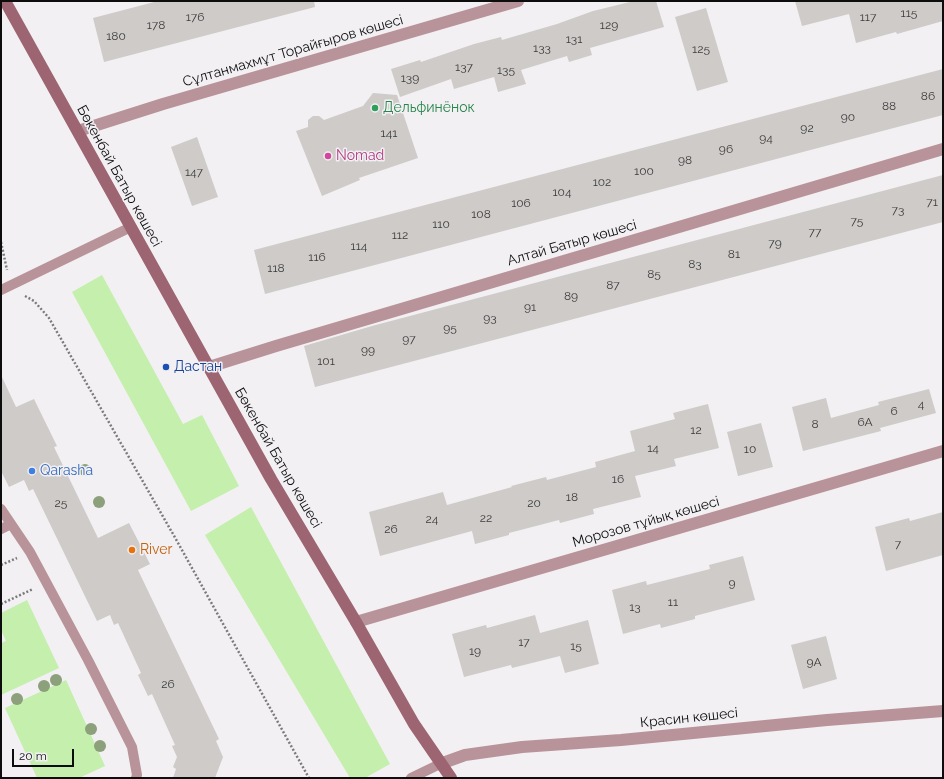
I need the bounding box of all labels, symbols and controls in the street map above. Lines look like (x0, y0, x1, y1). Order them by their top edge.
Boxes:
house number: 115 (901, 6, 917, 20)
house number: 176 (186, 10, 204, 24)
house number: 117 (860, 10, 876, 24)
street label: Сұлтанмахмұт Торайғыров көшесі (181, 11, 405, 91)
house number: 178 (147, 18, 165, 32)
house number: 129 (600, 18, 618, 32)
house number: 180 (106, 29, 126, 43)
house number: 131 (566, 32, 582, 46)
house number: 133 (533, 41, 551, 55)
house number: 125 (692, 42, 710, 56)
house number: 137 (455, 60, 473, 74)
house number: 135 (497, 63, 515, 77)
house number: 139 (401, 71, 419, 85)
house number: 86 (921, 89, 935, 103)
house number: 88 (882, 99, 896, 113)
place label: Дельфинёнок (383, 100, 475, 116)
street label: Бөкенбай Батыр көшесі (73, 102, 165, 250)
marker: Дельфинёнок (370, 103, 380, 113)
house number: 90 (841, 110, 855, 124)
house number: 92 (800, 121, 814, 135)
house number: 141 (381, 126, 397, 140)
house number: 94 (759, 131, 773, 145)
house number: 96 (719, 142, 733, 156)
place label: Nomad (336, 148, 384, 164)
marker: Nomad (323, 151, 333, 161)
house number: 98 (678, 153, 692, 167)
house number: 100 (634, 164, 654, 178)
house number: 147 (185, 165, 203, 179)
house number: 102 (593, 175, 611, 189)
house number: 104 (552, 185, 572, 199)
house number: 71 (926, 195, 938, 209)
house number: 106 (511, 196, 531, 210)
house number: 73 (892, 203, 904, 217)
house number: 108 (471, 207, 491, 221)
house number: 75 (851, 214, 863, 228)
street label: Алтай Батыр көшесі (505, 216, 639, 270)
house number: 110 (432, 217, 450, 231)
house number: 77 (809, 225, 821, 239)
house number: 112 (392, 228, 408, 242)
house number: 79 (768, 236, 782, 250)
house number: 114 (351, 239, 367, 253)
house number: 81 (728, 247, 740, 261)
house number: 116 (308, 250, 326, 264)
house number: 83 (688, 257, 702, 271)
house number: 118 (267, 261, 285, 275)
house number: 85 (647, 267, 661, 281)
house number: 87 (606, 278, 620, 292)
house number: 89 (564, 289, 578, 303)
house number: 91 (524, 300, 536, 314)
house number: 93 (483, 311, 497, 325)
house number: 95 (443, 321, 457, 335)
house number: 97 (402, 332, 416, 346)
house number: 99 (361, 343, 375, 357)
house number: 101 (317, 354, 335, 368)
place label: Дастан (174, 359, 222, 375)
marker: Дастан (161, 362, 171, 372)
street label: Бөкенбай Батыр көшесі (231, 385, 325, 531)
house number: 4 (918, 397, 924, 411)
house number: 6 (890, 404, 898, 418)
house number: 6А (857, 415, 873, 429)
house number: 8 (811, 417, 819, 431)
house number: 12 (690, 423, 702, 437)
house number: 14 (647, 441, 659, 455)
house number: 10 (744, 442, 756, 456)
place label: Qarasha (40, 463, 93, 479)
marker: Qarasha (27, 466, 37, 476)
house number: 16 (612, 472, 624, 486)
house number: 18 (566, 490, 578, 504)
street label: Морозов тұйық көшесі (571, 493, 721, 551)
house number: 25 (55, 496, 67, 510)
house number: 20 (527, 496, 541, 510)
house number: 22 (480, 511, 492, 525)
house number: 24 (426, 512, 438, 526)
house number: 26 (384, 522, 398, 536)
house number: 7 (895, 537, 901, 551)
place label: River (140, 542, 172, 558)
marker: River (127, 545, 137, 555)
house number: 9 (728, 576, 736, 590)
house number: 11 (668, 595, 678, 609)
house number: 13 (629, 600, 641, 614)
house number: 17 (518, 635, 530, 649)
house number: 15 (570, 639, 582, 653)
house number: 19 (469, 644, 481, 658)
house number: 9А (806, 655, 822, 669)
house number: 26 (161, 677, 175, 691)
street label: Красин көшесі (639, 705, 739, 731)
scale bar (14, 741, 76, 767)
text: 20 m (19, 749, 47, 763)

